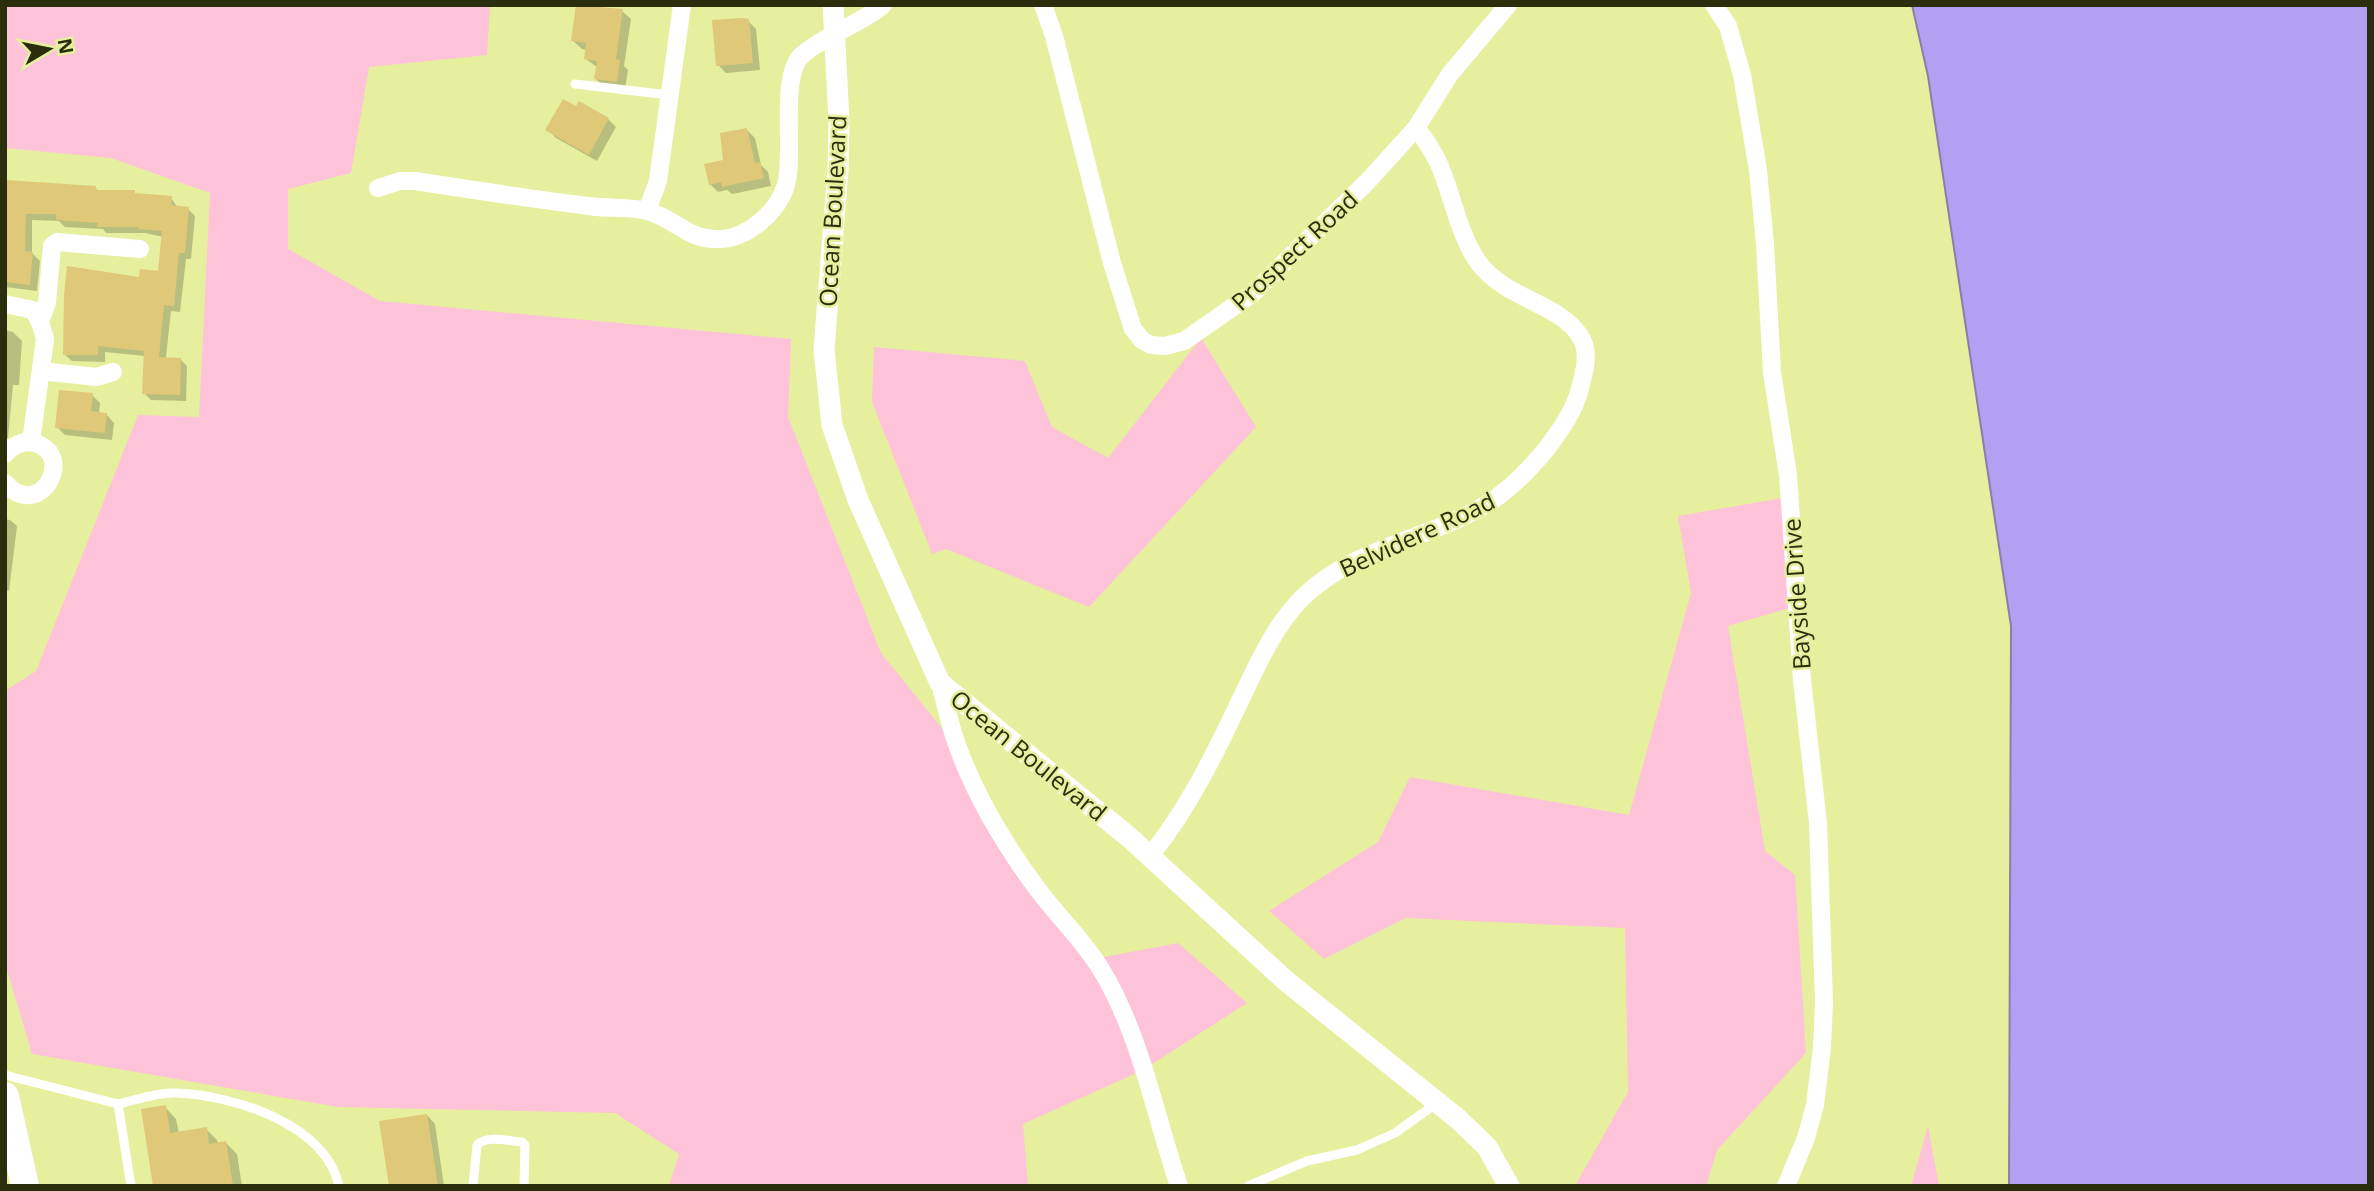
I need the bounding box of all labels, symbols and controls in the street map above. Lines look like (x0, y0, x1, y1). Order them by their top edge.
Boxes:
north arrow (14, 14, 84, 84)
text: N (52, 36, 80, 56)
street label: Ocean Boulevard (810, 114, 854, 308)
street label: Prospect Road (1224, 183, 1364, 317)
street label: Belvidere Road (1334, 484, 1500, 584)
street label: Bayside Drive (1774, 517, 1818, 671)
street label: Ocean Boulevard (944, 682, 1114, 828)

